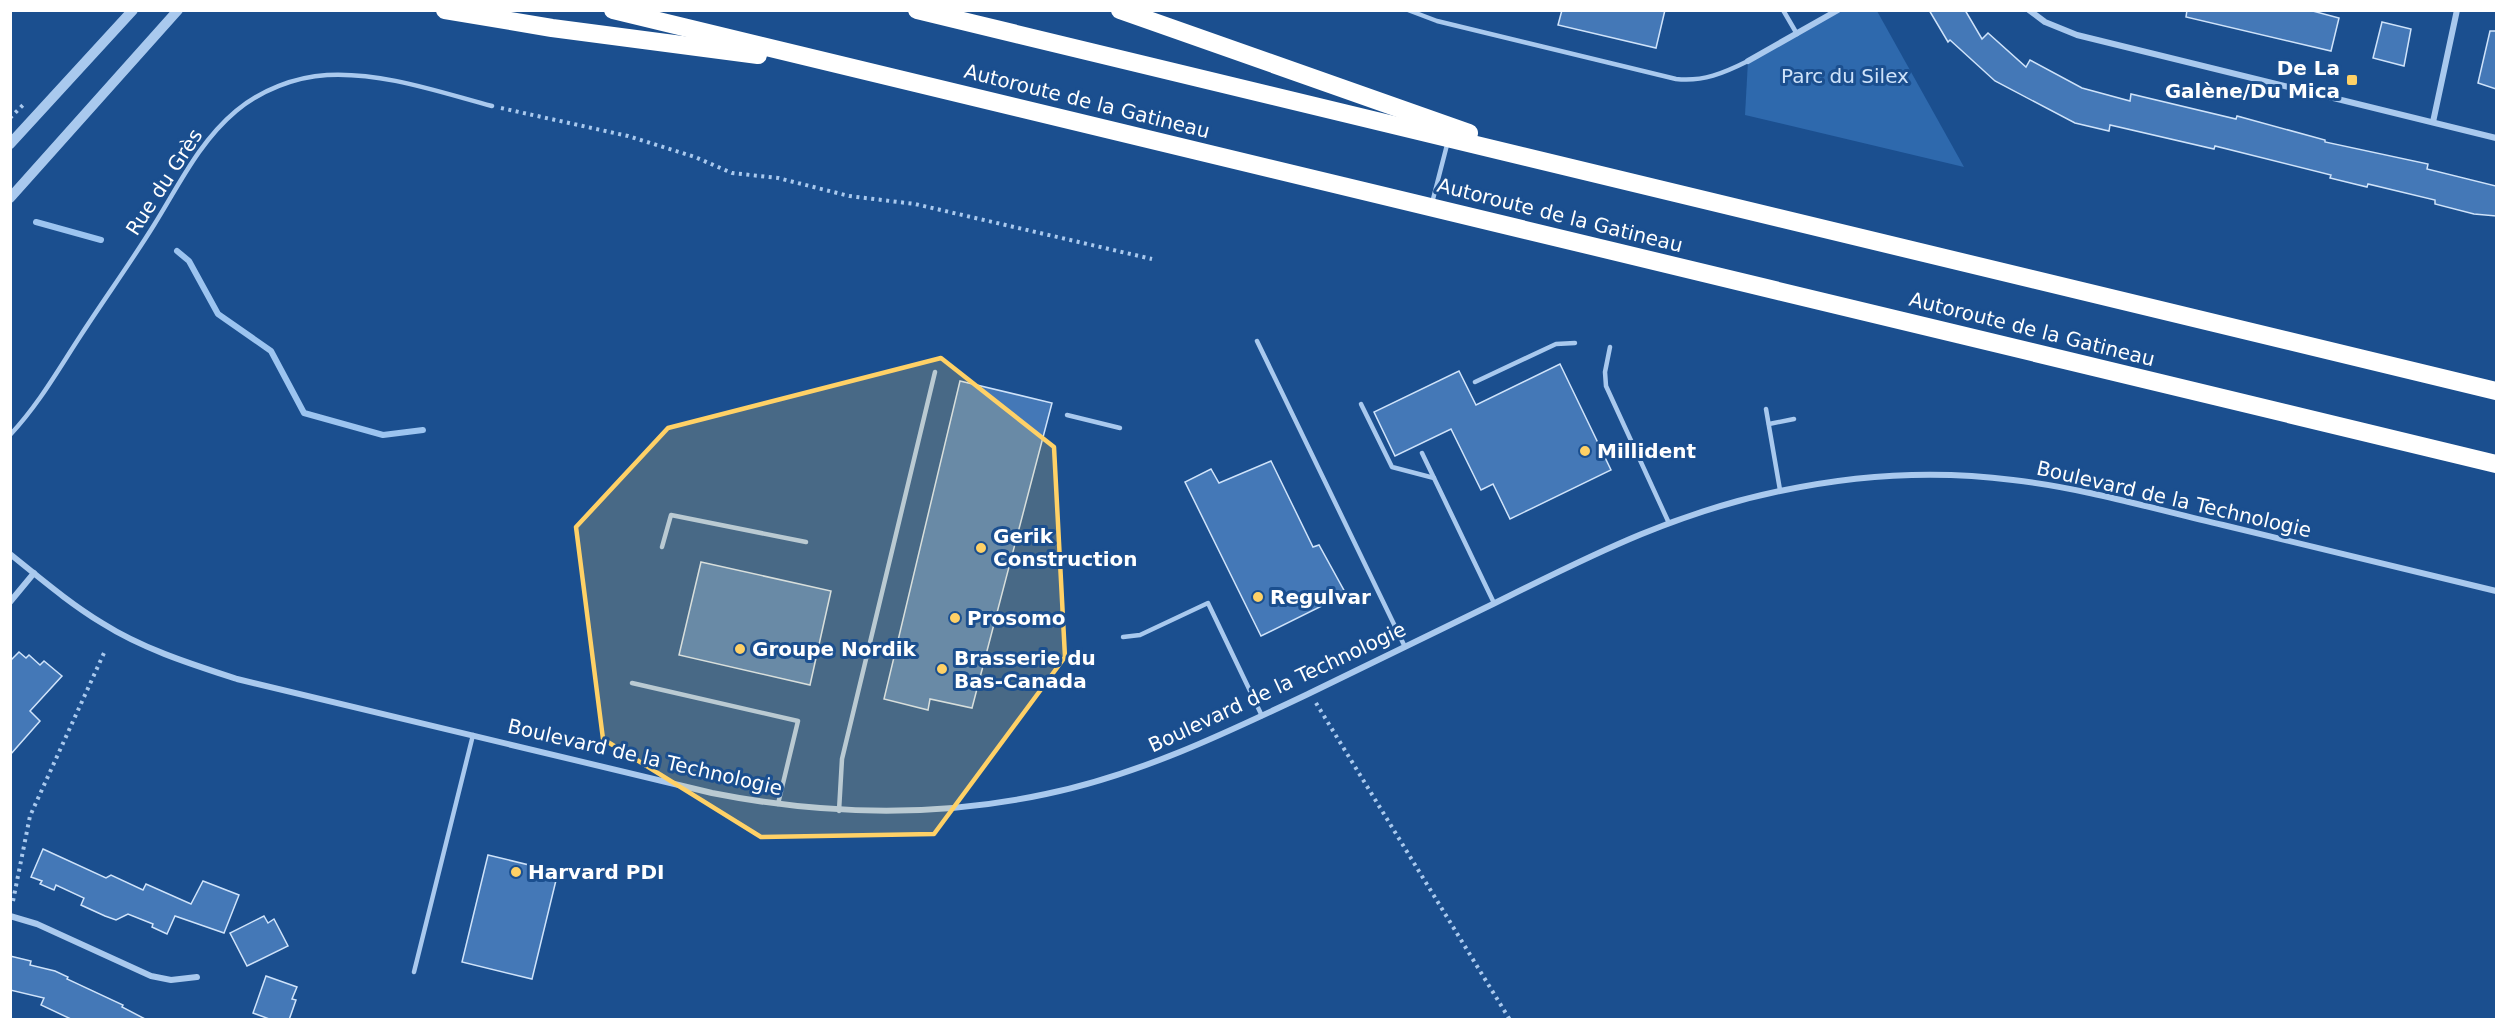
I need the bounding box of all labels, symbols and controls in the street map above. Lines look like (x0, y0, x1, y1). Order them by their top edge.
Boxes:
place label: De La Galène/Du Mica (2165, 56, 2340, 103)
street label: Autoroute de la Gatineau (962, 59, 1212, 143)
park label: Parc du Silex (1781, 64, 1909, 88)
marker: De La Galène/Du Mica (2345, 73, 2359, 87)
street label: Rue du Grès (121, 124, 207, 240)
street label: Autoroute de la Gatineau (1435, 173, 1685, 257)
street label: Autoroute de la Gatineau (1907, 287, 2157, 371)
place label: Millident (1597, 439, 1696, 463)
marker: Millident (1578, 444, 1592, 458)
street label: Boulevard de la Technologie (2034, 456, 2314, 542)
place label: Gerik Construction (993, 524, 1137, 571)
marker: Gerik Construction (974, 541, 988, 555)
place label: Regulvar (1270, 585, 1371, 609)
marker: Regulvar (1251, 590, 1265, 604)
place label: Prosomo (967, 606, 1066, 630)
marker: Prosomo (948, 611, 962, 625)
street label: Boulevard de la Technologie (1145, 617, 1409, 757)
place label: Groupe Nordik (752, 637, 917, 661)
marker: Groupe Nordik (733, 642, 747, 656)
place label: Brasserie du Bas-Canada (954, 646, 1096, 693)
marker: Brasserie du Bas-Canada (935, 662, 949, 676)
street label: Boulevard de la Technologie (505, 714, 785, 800)
place label: Harvard PDI (528, 860, 664, 884)
marker: Harvard PDI (509, 865, 523, 879)

